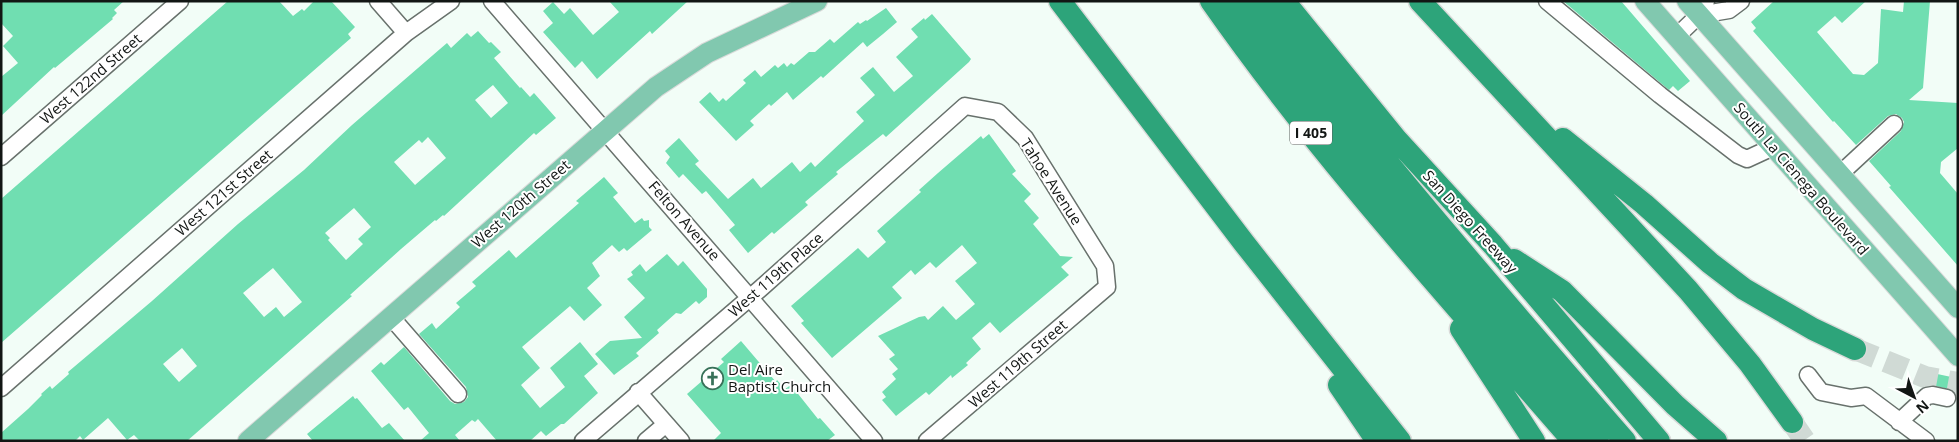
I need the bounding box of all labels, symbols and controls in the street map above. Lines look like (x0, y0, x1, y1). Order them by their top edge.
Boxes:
street label: West 122nd Street (35, 29, 145, 128)
street label: South La Cienega Boulevard (1730, 98, 1874, 259)
road number: I 405 (1290, 122, 1332, 144)
street label: Tahoe Avenue (1016, 134, 1087, 229)
street label: West 121st Street (170, 144, 276, 240)
street label: West 120th Street (467, 155, 574, 252)
street label: San Diego Freeway (1419, 166, 1523, 277)
street label: Felton Avenue (645, 176, 725, 265)
street label: West 119th Place (724, 227, 827, 321)
street label: West 119th Street (964, 315, 1071, 412)
place label: Del Aire Baptist Church (728, 359, 831, 396)
church icon: Del Aire Baptist Church (700, 367, 724, 391)
north arrow (1889, 372, 1939, 422)
text: N (1912, 396, 1933, 418)

